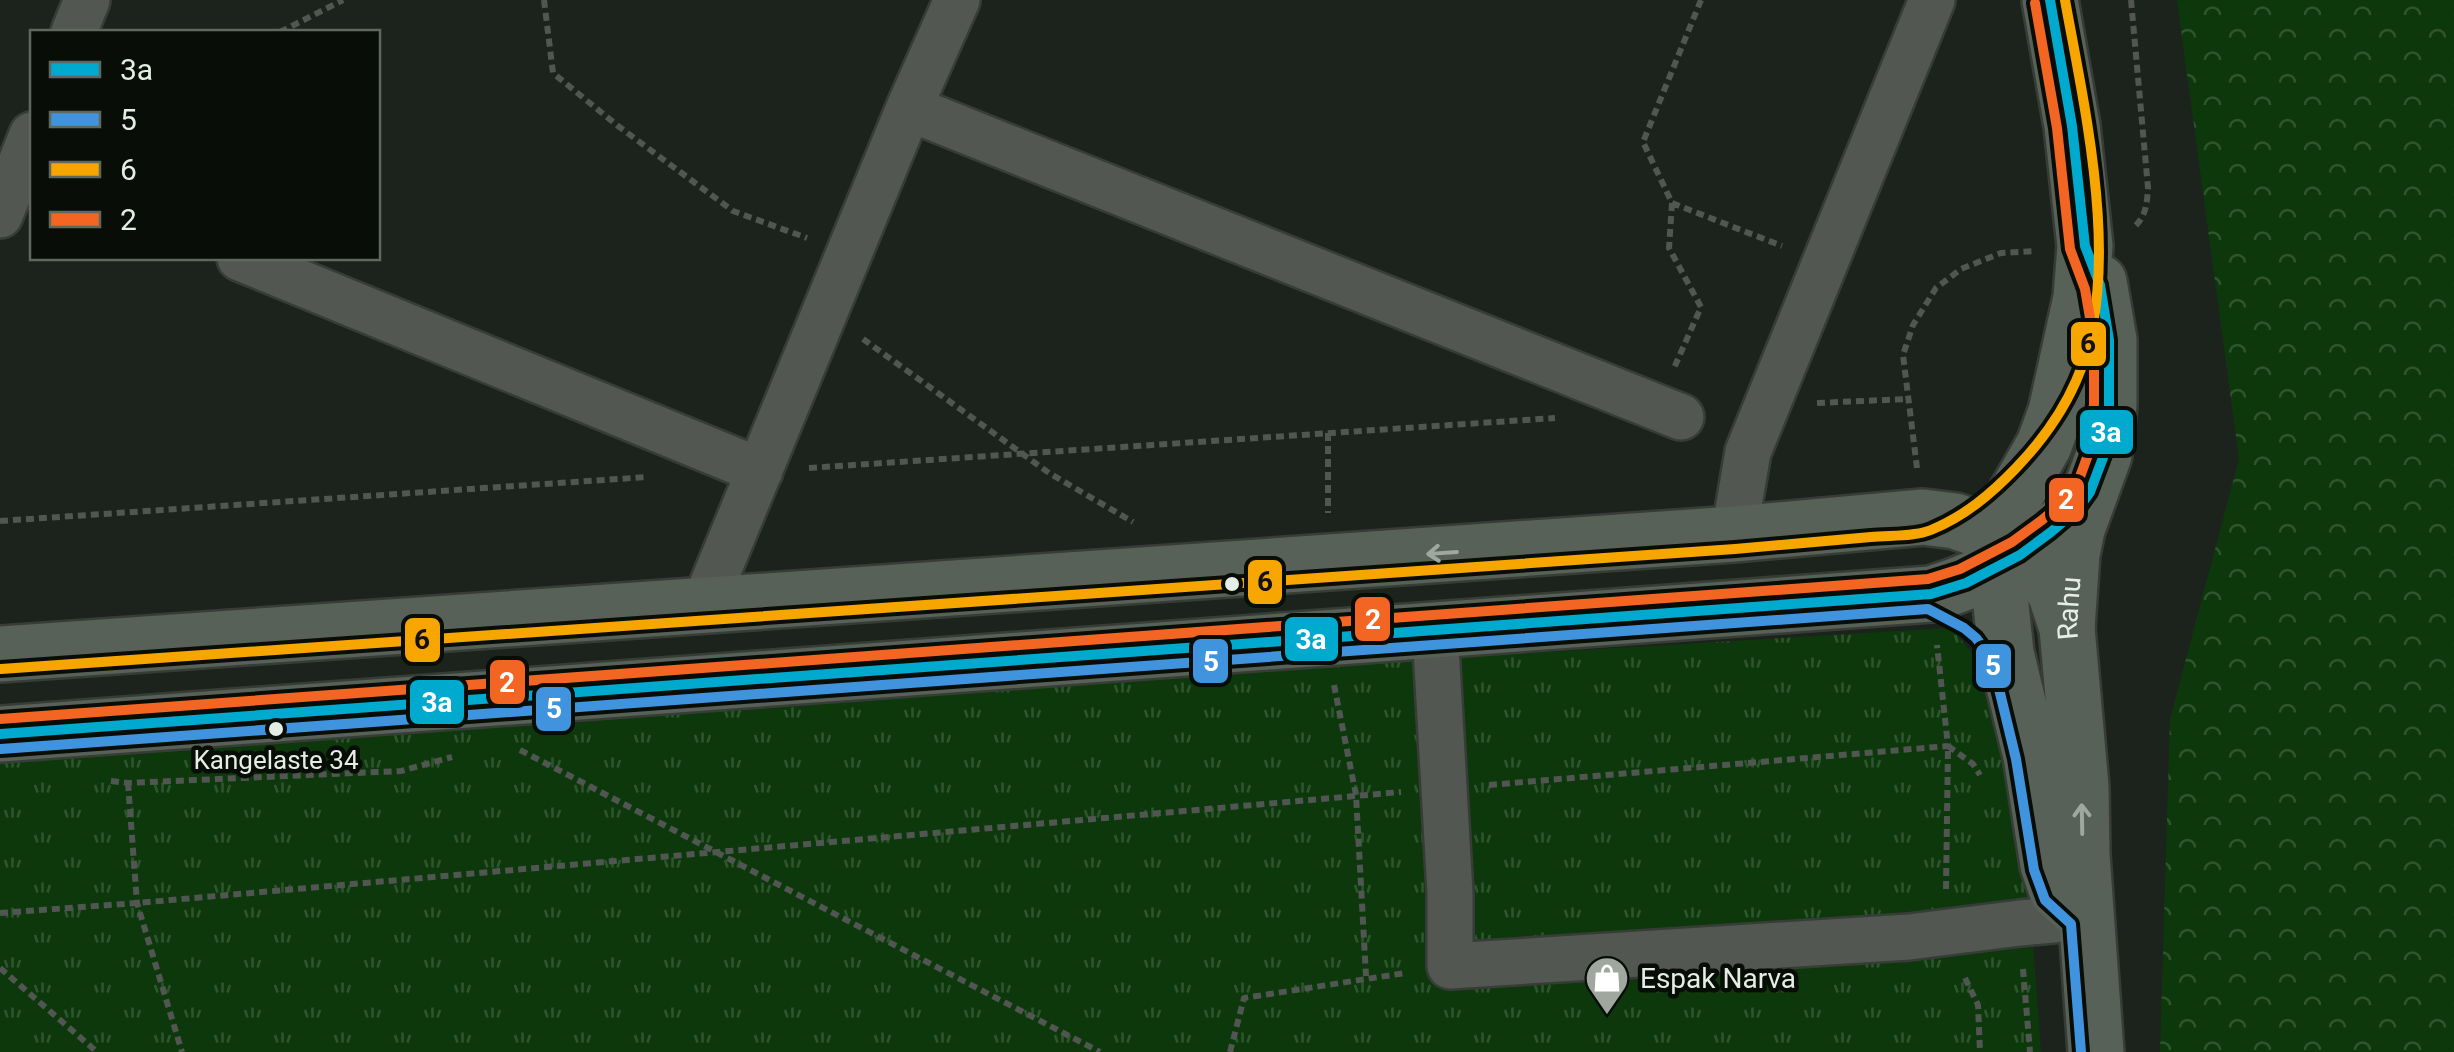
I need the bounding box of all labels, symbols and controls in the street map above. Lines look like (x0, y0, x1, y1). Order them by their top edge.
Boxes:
legend (30, 30, 380, 260)
text: 3a (120, 52, 153, 87)
text: 5 (120, 102, 137, 137)
text: 6 (120, 152, 137, 187)
text: 2 (120, 202, 137, 237)
line badge: 6 (2069, 320, 2108, 368)
text: 6 (2080, 327, 2096, 360)
line badge: 3a (2078, 408, 2135, 456)
text: 3a (2090, 416, 2122, 449)
line badge: 2 (2047, 476, 2086, 524)
text: 2 (2058, 483, 2074, 516)
one-way arrow (1426, 544, 1459, 563)
line badge: 6 (1246, 558, 1284, 606)
text: 6 (1257, 565, 1273, 598)
unlabelled marker (1222, 574, 1242, 594)
street label: Rahu (2051, 575, 2087, 641)
line badge: 2 (1353, 595, 1392, 643)
text: 2 (1365, 603, 1381, 636)
line badge: 3a (1283, 615, 1340, 663)
line badge: 6 (403, 616, 442, 664)
text: 6 (414, 623, 430, 656)
text: 3a (1295, 623, 1327, 656)
line badge: 5 (1191, 637, 1230, 685)
line badge: 5 (1974, 642, 2013, 690)
text: 5 (1203, 645, 1219, 678)
text: 5 (1985, 649, 2001, 682)
line badge: 2 (488, 658, 527, 706)
text: 2 (499, 666, 515, 699)
line badge: 3a (408, 678, 466, 726)
line badge: 5 (534, 685, 573, 733)
text: 3a (421, 686, 453, 719)
text: 5 (546, 692, 562, 725)
marker: Kangelaste 34 (266, 719, 286, 739)
place label: Kangelaste 34 (193, 745, 359, 775)
one-way arrow (2072, 804, 2092, 836)
shop icon: Espak Narva (1584, 955, 1630, 1016)
place label: Espak Narva (1640, 962, 1796, 995)

